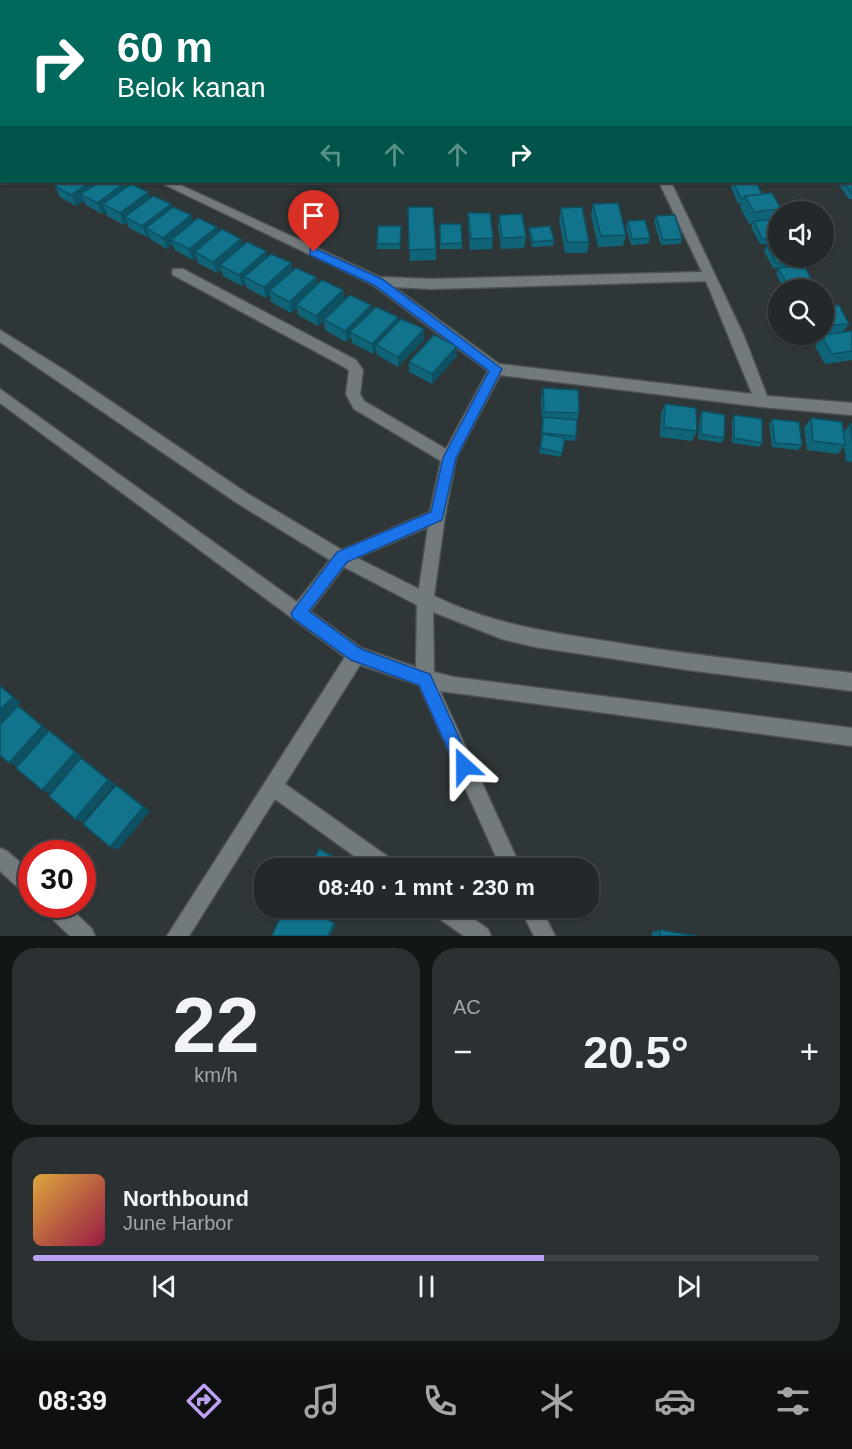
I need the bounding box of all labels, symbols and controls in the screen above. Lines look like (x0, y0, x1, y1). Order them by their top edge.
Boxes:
icon: right (18, 24, 96, 102)
text: 60 m (117, 24, 213, 71)
text: Belok kanan (117, 73, 266, 103)
icon: left (315, 138, 348, 171)
icon: ahead (378, 138, 411, 171)
icon: ahead (441, 138, 474, 171)
icon: right (504, 138, 537, 171)
pin (288, 190, 339, 252)
icon: arrive (297, 199, 330, 232)
map controls (768, 201, 834, 345)
button: sound (768, 201, 834, 267)
button: search (768, 279, 834, 345)
position arrow (432, 734, 496, 798)
speed limit sign: 30 (18, 840, 96, 918)
text: 08:40 · 1 mnt · 230 m (318, 875, 535, 900)
text: 22 (173, 981, 259, 1069)
text: AC (453, 996, 481, 1018)
text: 20.5° (583, 1027, 689, 1078)
text: − (453, 1033, 472, 1070)
text: + (800, 1033, 819, 1070)
text: km/h (194, 1064, 238, 1086)
text: Northbound (123, 1186, 249, 1211)
text: June Harbor (123, 1212, 233, 1234)
icon: previous (148, 1270, 181, 1303)
icon: pause (410, 1270, 443, 1303)
icon: next (672, 1270, 705, 1303)
icon: directions (183, 1380, 225, 1422)
icon: music (301, 1380, 343, 1422)
icon: phone (419, 1380, 461, 1422)
icon: climate (536, 1380, 578, 1422)
icon: car (654, 1380, 696, 1422)
icon: filters (772, 1380, 814, 1422)
text: 08:39 (38, 1386, 107, 1416)

